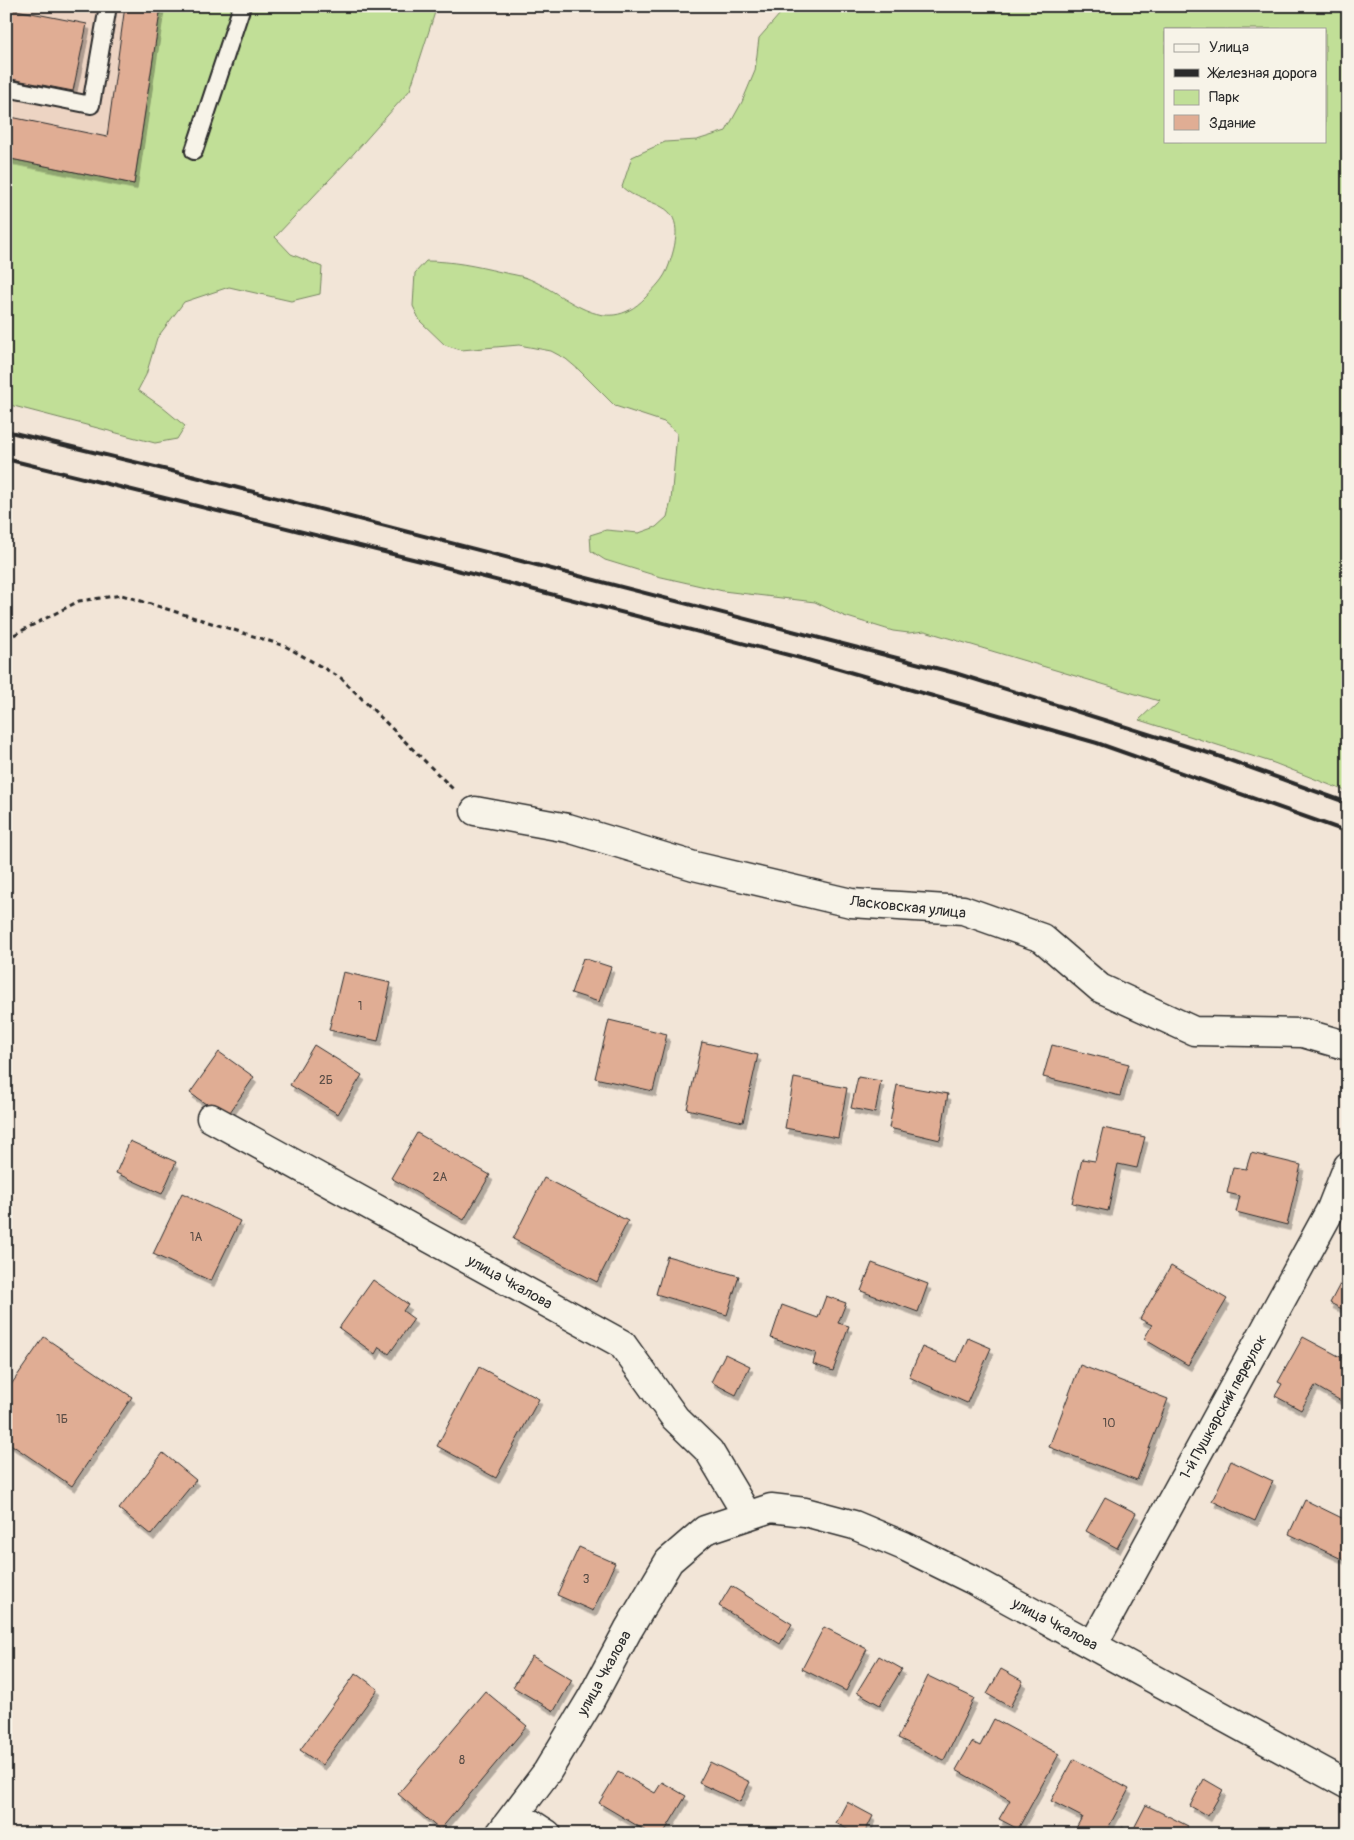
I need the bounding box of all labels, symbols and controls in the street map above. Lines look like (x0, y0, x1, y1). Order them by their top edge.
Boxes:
legend (1164, 28, 1326, 142)
text: Улица (1209, 38, 1249, 57)
text: Железная дорога (1207, 64, 1317, 83)
text: Парк (1209, 88, 1240, 107)
text: Здание (1209, 114, 1256, 133)
street label: Ласковская улица (848, 892, 967, 923)
house number: 1 (358, 999, 362, 1014)
house number: 2Б (319, 1073, 333, 1088)
house number: 2А (433, 1170, 447, 1185)
house number: 1А (190, 1230, 202, 1245)
street label: улица Чкалова (463, 1251, 556, 1314)
street label: 1-й Пушкарский переулок (1176, 1331, 1271, 1483)
house number: 1Б (56, 1412, 68, 1427)
house number: 10 (1103, 1416, 1115, 1431)
house number: 3 (583, 1572, 590, 1587)
street label: улица Чкалова (1008, 1593, 1101, 1655)
street label: улица Чкалова (573, 1627, 636, 1720)
house number: 8 (459, 1753, 465, 1768)

